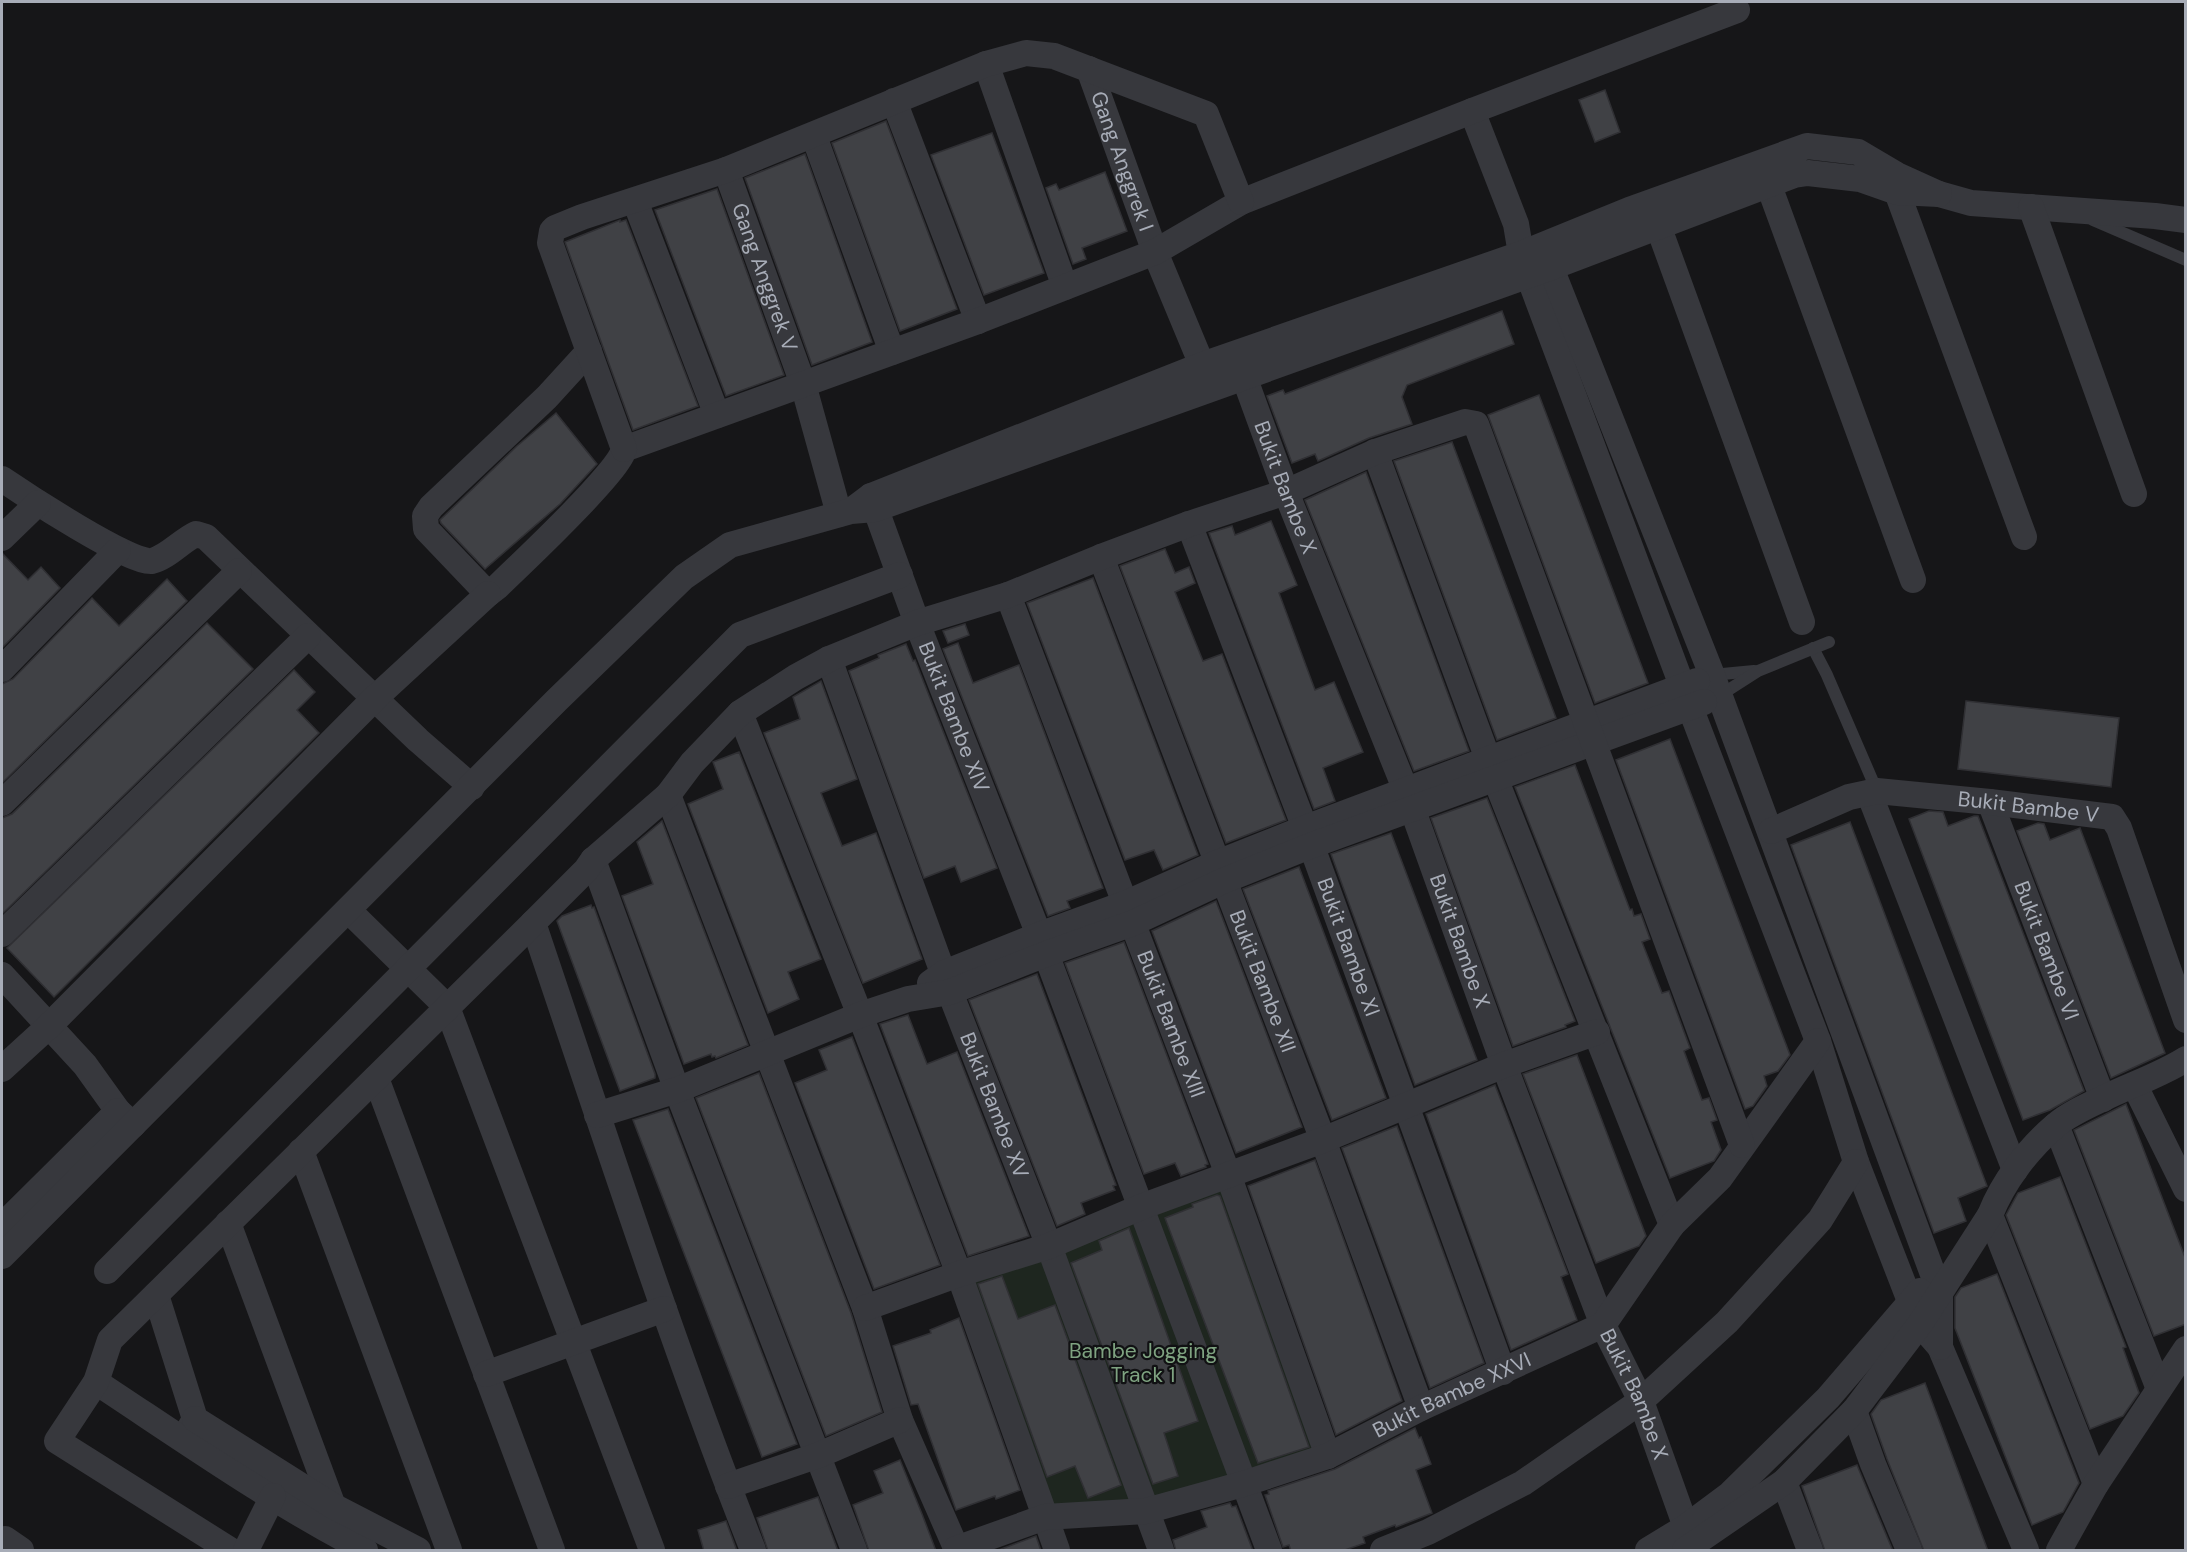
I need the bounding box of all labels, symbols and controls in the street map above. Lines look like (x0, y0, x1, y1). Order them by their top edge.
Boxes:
street label: Gang Anggrek I (1084, 87, 1160, 235)
street label: Gang Anggrek V (725, 199, 804, 355)
street label: Bukit Bambe X (1247, 417, 1323, 558)
street label: Bukit Bambe XIV (912, 638, 996, 796)
street label: Bukit Bambe V (1957, 785, 2101, 829)
street label: Bukit Bambe X (1423, 870, 1496, 1012)
street label: Bukit Bambe XI (1310, 874, 1386, 1020)
street label: Bukit Bambe VI (2007, 877, 2086, 1024)
street label: Bukit Bambe XII (1223, 906, 1302, 1056)
street label: Bukit Bambe XIII (1130, 947, 1212, 1102)
street label: Bukit Bambe XV (953, 1028, 1035, 1182)
street label: Bukit Bambe X (1593, 1324, 1675, 1464)
park label: Bambe Jogging Track 1 (1069, 1337, 1217, 1389)
street label: Bukit Bambe XXVI (1368, 1346, 1535, 1445)

